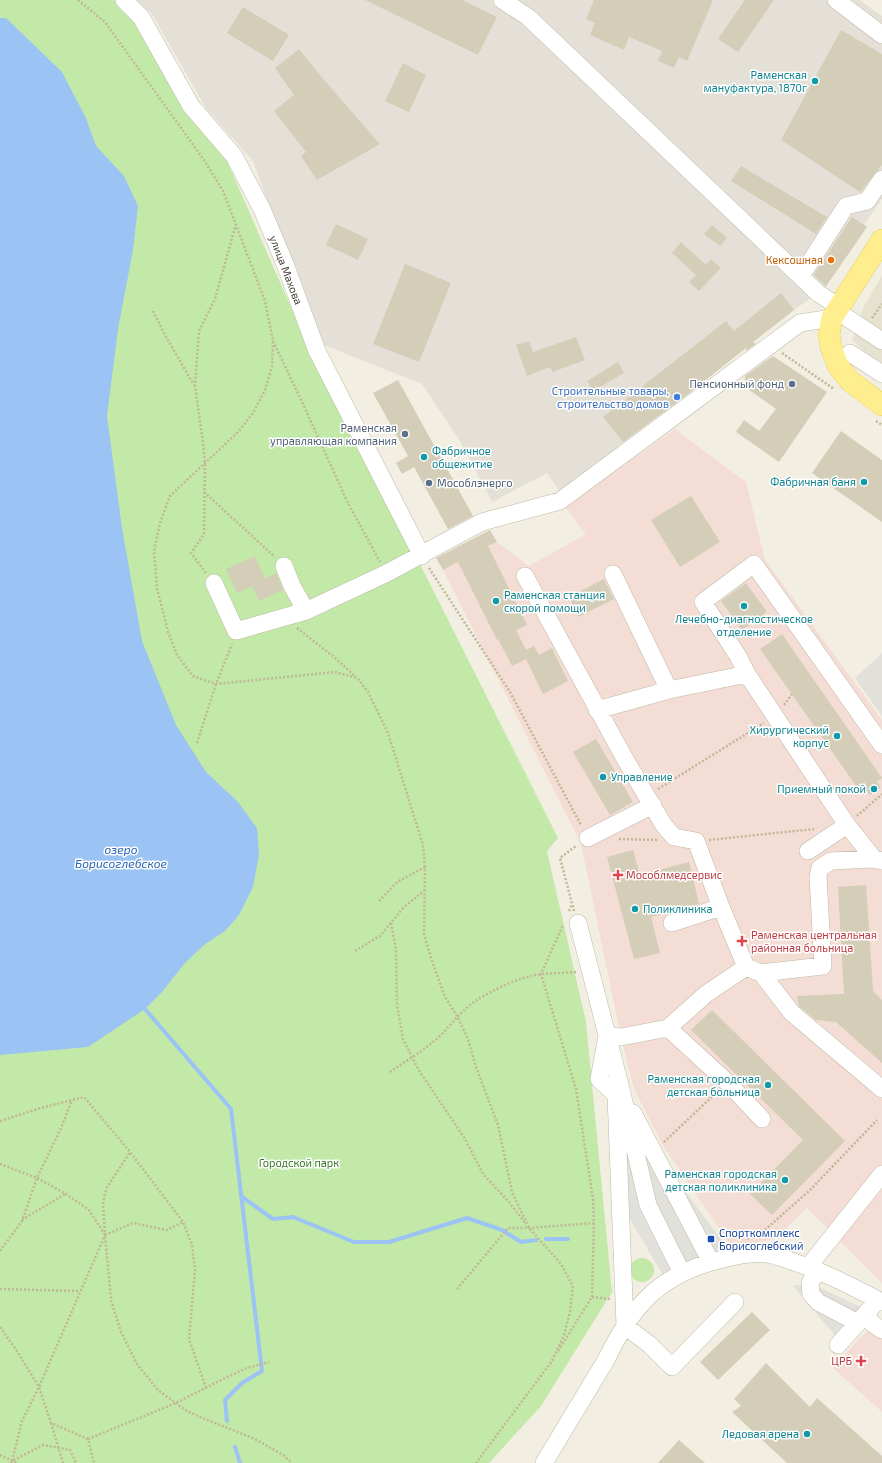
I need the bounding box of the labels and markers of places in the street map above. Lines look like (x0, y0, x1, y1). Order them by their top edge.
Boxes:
place label: Раменская мануфактура, 1870г (704, 68, 807, 95)
marker: Раменская мануфактура, 1870г (810, 76, 820, 86)
place label: Кексошная (766, 253, 823, 266)
marker: Кексошная (826, 255, 836, 265)
place label: Пенсионный фонд (689, 377, 785, 390)
marker: Пенсионный фонд (787, 379, 797, 389)
place label: Строительные товары, строительство домов (552, 384, 669, 410)
marker: Строительные товары, строительство домов (672, 392, 682, 402)
place label: Раменская управляющая компания (270, 421, 397, 448)
marker: Раменская управляющая компания (400, 429, 410, 439)
place label: Фабричное общежитие (432, 444, 493, 470)
marker: Фабричное общежитие (419, 452, 429, 462)
place label: Фабричная баня (770, 475, 856, 488)
place label: Мособлэнерго (437, 476, 513, 489)
marker: Фабричная баня (859, 477, 869, 487)
marker: Мособлэнерго (424, 478, 434, 488)
place label: Раменская станция скорой помощи (504, 588, 605, 614)
marker: Раменская станция скорой помощи (491, 596, 501, 606)
marker: Лечебно-диагностическое отделение (739, 601, 749, 611)
place label: Лечебно-диагностическое отделение (675, 612, 813, 638)
place label: Хирургический корпус (750, 723, 829, 750)
marker: Хирургический корпус (832, 731, 842, 741)
place label: Управление (611, 770, 673, 783)
marker: Управление (598, 772, 608, 782)
place label: Приемный покой (777, 782, 866, 795)
marker: Приемный покой (869, 784, 879, 794)
place label: Мособлмедсервис (626, 868, 722, 881)
marker: Мособлмедсервис (613, 870, 623, 880)
place label: Поликлиника (643, 902, 713, 915)
marker: Поликлиника (630, 904, 640, 914)
place label: Раменская центральная районная больница (751, 928, 877, 954)
marker: Раменская центральная районная больница (736, 935, 748, 947)
place label: Раменская городская детская больница (648, 1072, 760, 1098)
marker: Раменская городская детская больница (763, 1080, 773, 1090)
place label: Раменская городская детская поликлиника (665, 1167, 777, 1193)
marker: Раменская городская детская поликлиника (780, 1175, 790, 1185)
place label: Спорткомплекс Борисоглебский (719, 1226, 803, 1252)
marker: Спорткомплекс Борисоглебский (706, 1234, 716, 1244)
place label: ЦРБ (831, 1354, 852, 1367)
marker: ЦРБ (855, 1355, 867, 1367)
place label: Ледовая арена (722, 1427, 799, 1440)
marker: Ледовая арена (802, 1429, 812, 1439)

